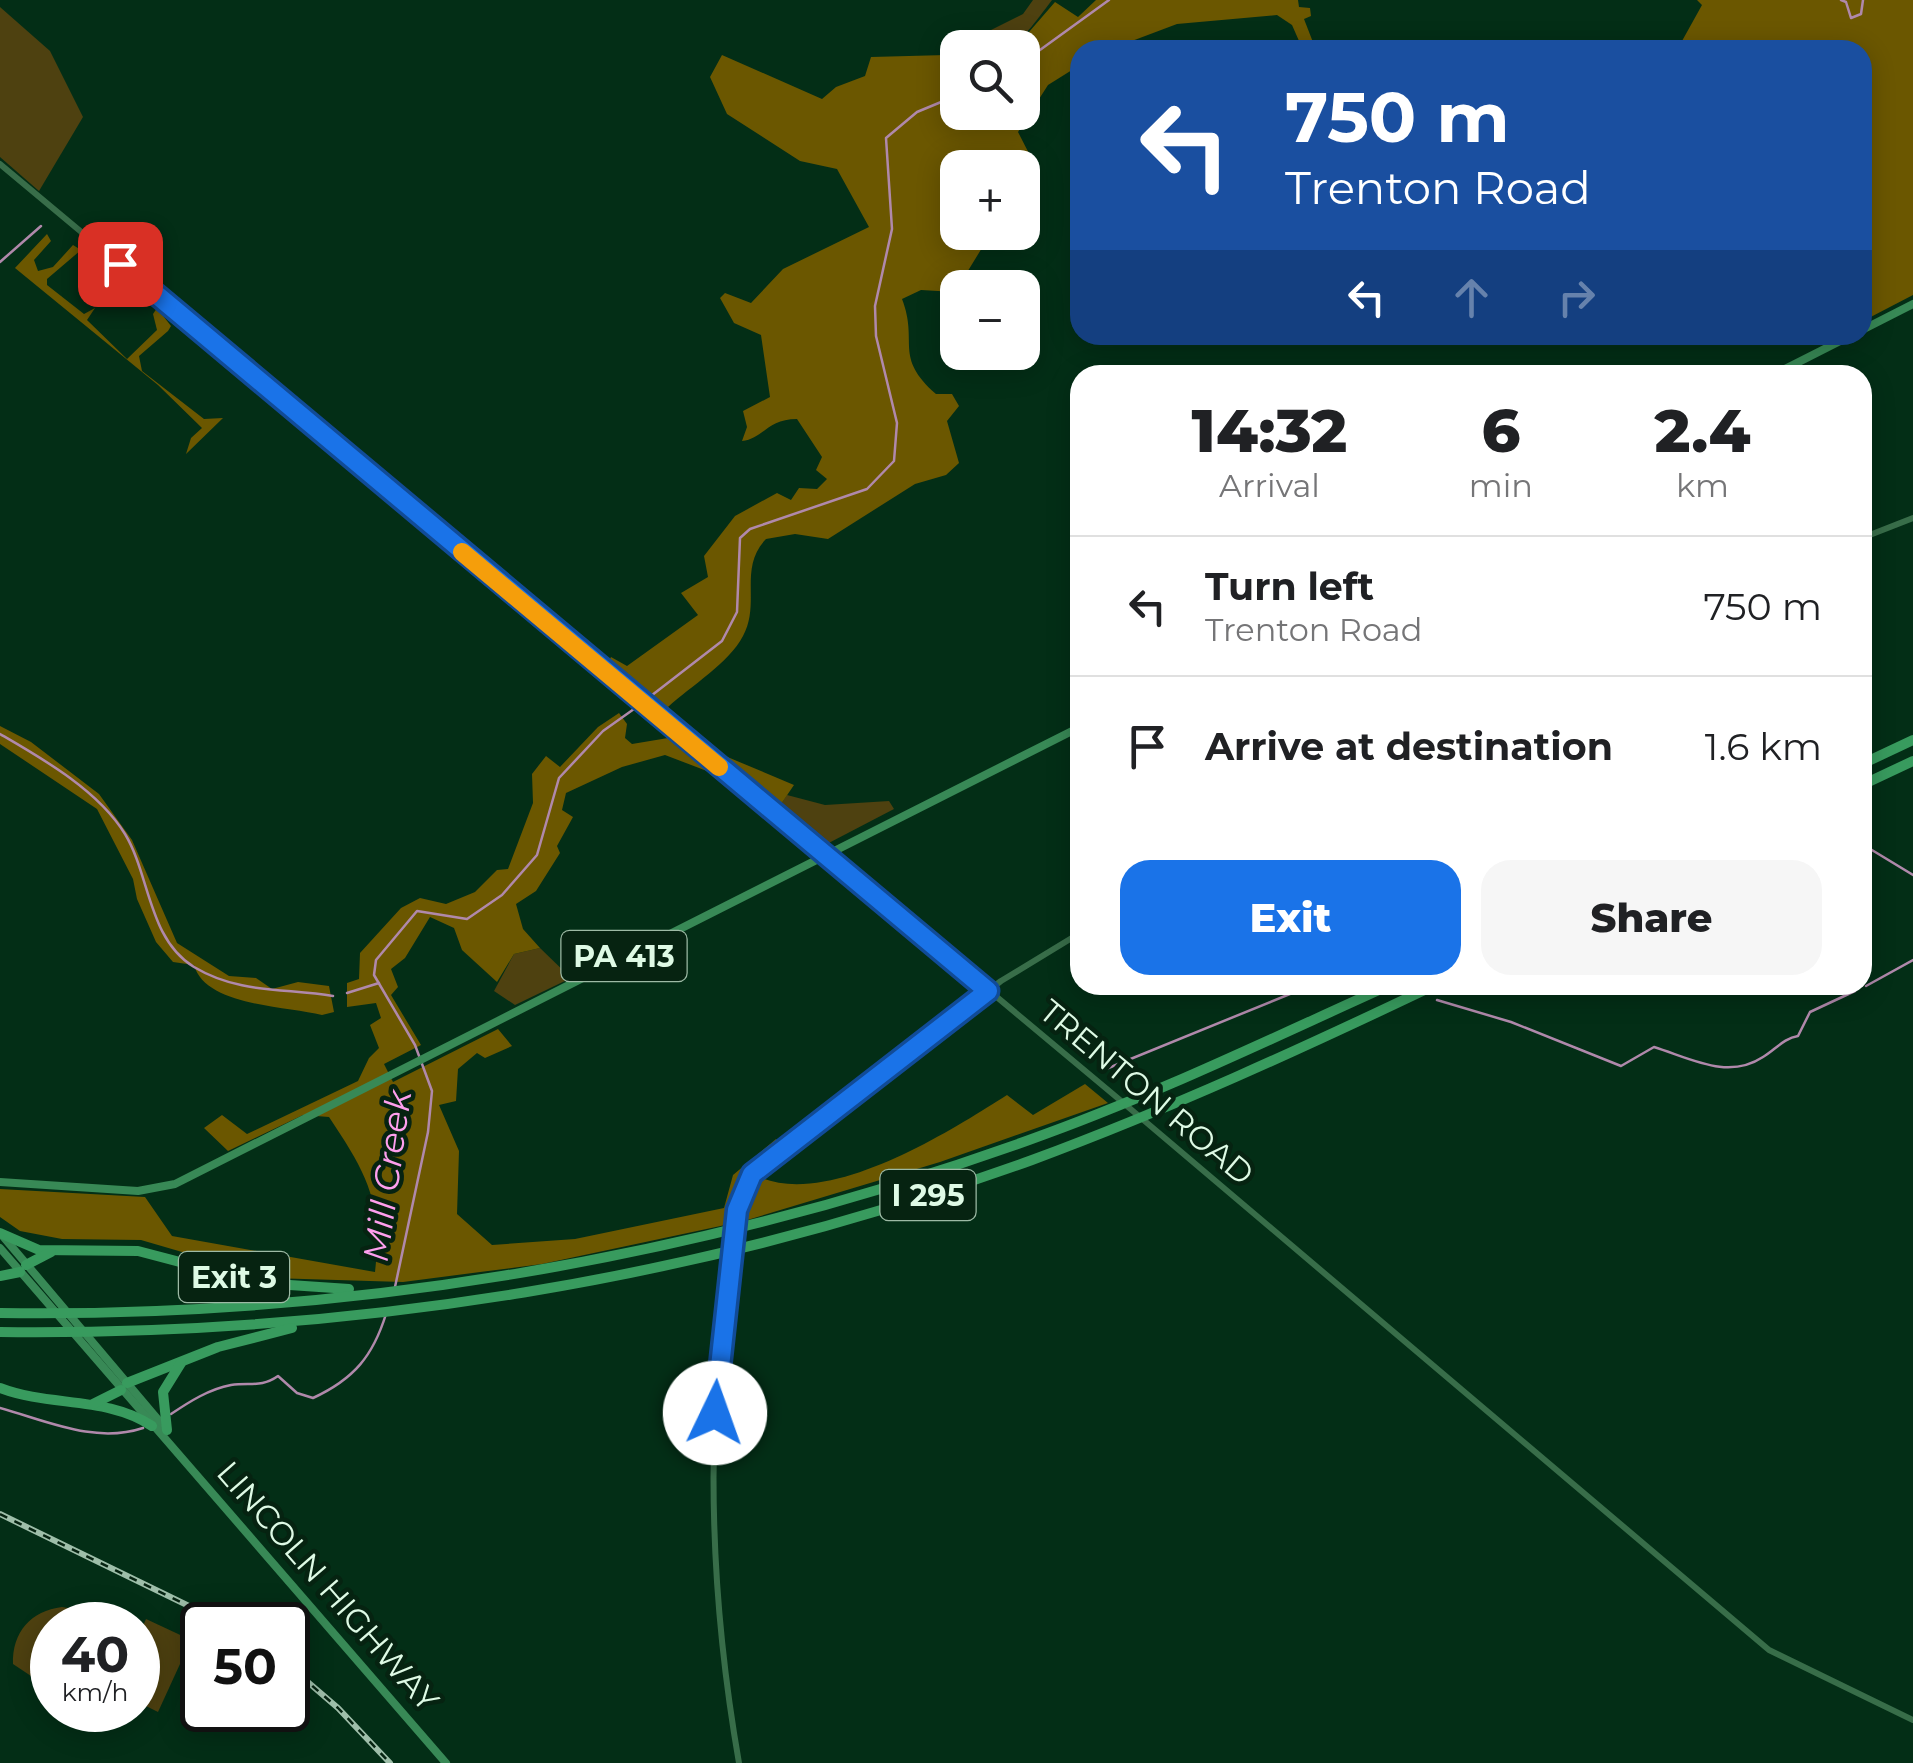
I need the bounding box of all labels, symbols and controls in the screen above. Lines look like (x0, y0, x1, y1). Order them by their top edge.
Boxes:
map controls (940, 30, 1040, 370)
button: search (940, 30, 1040, 130)
text: 750 m (1285, 74, 1510, 160)
icon: left (1120, 80, 1250, 210)
button: + (940, 150, 1040, 250)
text: Trenton Road (1285, 160, 1591, 215)
pin (78, 222, 163, 307)
icon: arrive (93, 237, 148, 292)
button: − (940, 270, 1040, 370)
icon: left (1339, 270, 1394, 325)
icon: ahead (1444, 270, 1499, 325)
icon: right (1549, 270, 1604, 325)
text: 14:32 (1192, 394, 1347, 467)
text: 6 (1481, 394, 1520, 467)
text: 2.4 (1655, 394, 1750, 467)
text: Arrival (1219, 466, 1320, 505)
text: min (1469, 466, 1533, 505)
text: km (1676, 466, 1729, 505)
text: Turn left (1205, 563, 1374, 610)
icon: left (1120, 579, 1175, 634)
text: 750 m (1703, 583, 1822, 630)
text: Trenton Road (1205, 610, 1422, 649)
icon: arrive (1120, 719, 1175, 774)
text: Arrive at destination (1205, 723, 1613, 770)
text: 1.6 km (1705, 723, 1822, 770)
button: Exit (1120, 860, 1461, 975)
button: Share (1481, 860, 1822, 975)
road number: PA 413 (562, 931, 686, 981)
street label: TRENTON ROAD (1032, 991, 1262, 1193)
water label: Mill Creek (354, 1085, 421, 1264)
road number: I 295 (880, 1170, 976, 1220)
road number: Exit 3 (179, 1252, 289, 1302)
position arrow (663, 1361, 767, 1465)
street label: LINCOLN HIGHWAY (209, 1453, 448, 1719)
speed limit sign: 50 (180, 1602, 310, 1732)
text: 40 (61, 1624, 129, 1685)
text: km/h (62, 1677, 128, 1707)

